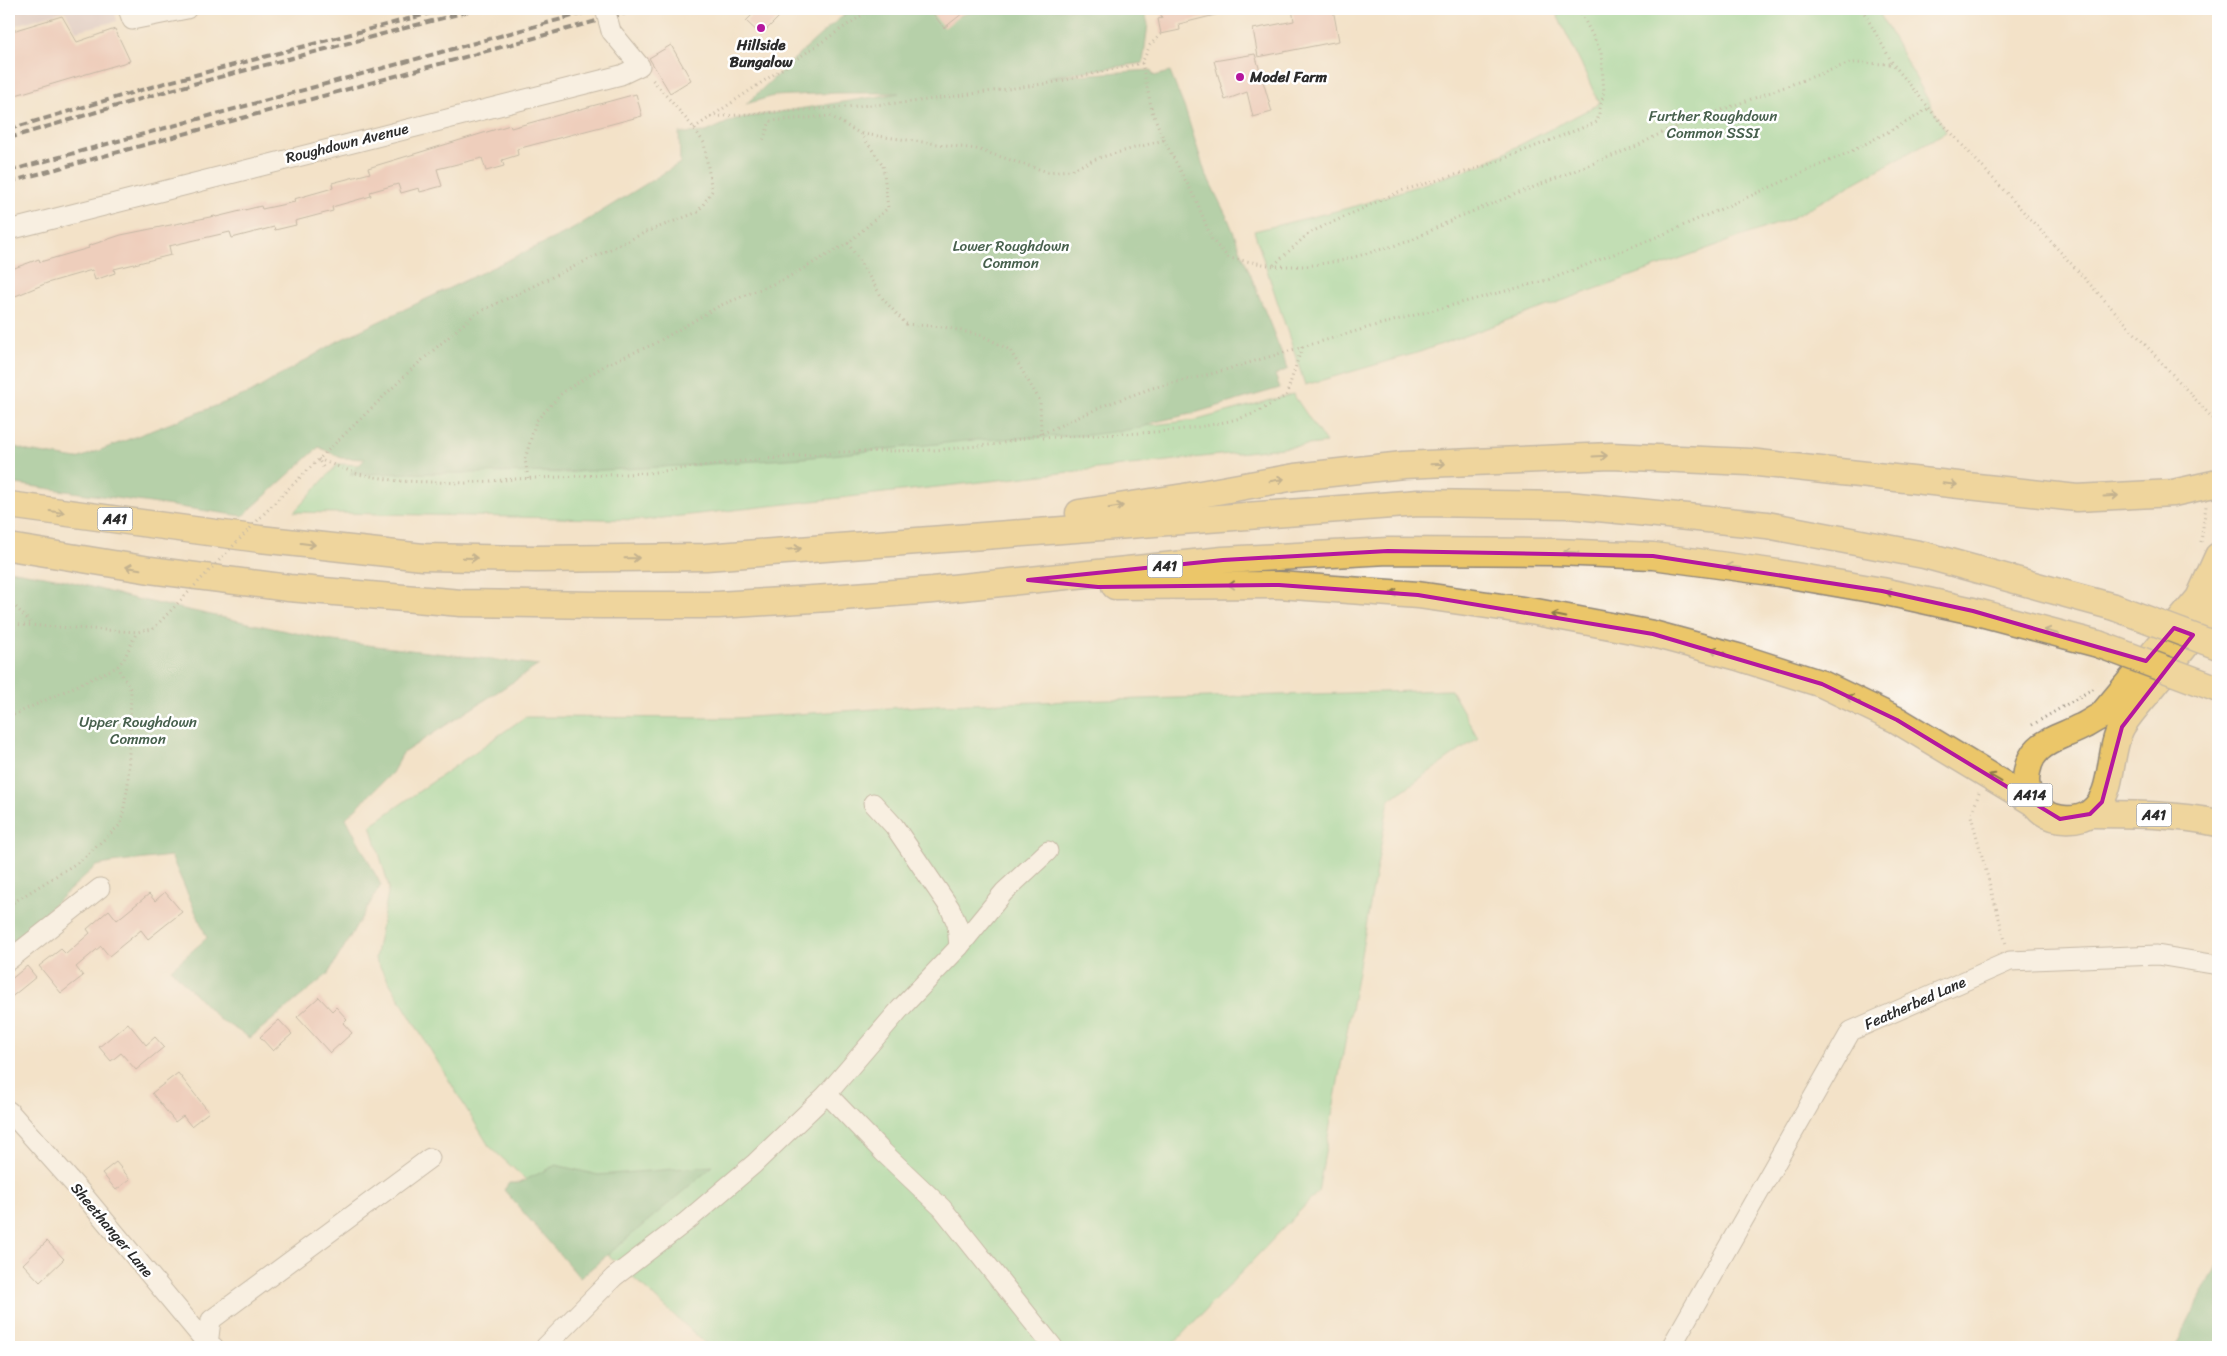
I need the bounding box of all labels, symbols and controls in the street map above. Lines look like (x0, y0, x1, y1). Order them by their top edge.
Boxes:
marker: Hillside Bungalow (755, 22, 767, 34)
place label: Hillside Bungalow (730, 32, 793, 75)
place label: Model Farm (1249, 64, 1328, 90)
marker: Model Farm (1234, 71, 1246, 83)
park label: Further Roughdown Common SSSI (1649, 103, 1777, 146)
street label: Roughdown Avenue (283, 115, 411, 171)
park label: Lower Roughdown Common (953, 233, 1069, 276)
one-way arrow (1592, 452, 1608, 461)
one-way arrow (1430, 459, 1446, 468)
one-way arrow (1268, 475, 1284, 485)
one-way arrow (1941, 480, 1957, 489)
one-way arrow (2103, 491, 2119, 500)
one-way arrow (1108, 502, 1124, 512)
one-way arrow (49, 507, 65, 517)
road number: A41 (98, 508, 132, 530)
one-way arrow (300, 539, 316, 549)
one-way arrow (786, 544, 802, 554)
one-way arrow (1563, 548, 1579, 557)
one-way arrow (462, 553, 478, 563)
one-way arrow (624, 553, 640, 563)
road number: A41 (1148, 554, 1182, 578)
one-way arrow (125, 562, 141, 572)
one-way arrow (1725, 562, 1741, 572)
one-way arrow (1229, 580, 1245, 590)
one-way arrow (1886, 588, 1902, 597)
one-way arrow (1391, 589, 1407, 598)
one-way arrow (1552, 611, 1568, 621)
one-way arrow (2043, 626, 2059, 636)
one-way arrow (1710, 646, 1726, 656)
one-way arrow (1846, 694, 1861, 703)
park label: Upper Roughdown Common (79, 709, 197, 752)
one-way arrow (1989, 772, 2003, 782)
road number: A414 (2008, 784, 2052, 806)
road number: A41 (2136, 804, 2172, 826)
street label: Featherbed Lane (1860, 969, 1970, 1037)
street label: Sheethanger Lane (64, 1177, 160, 1283)

